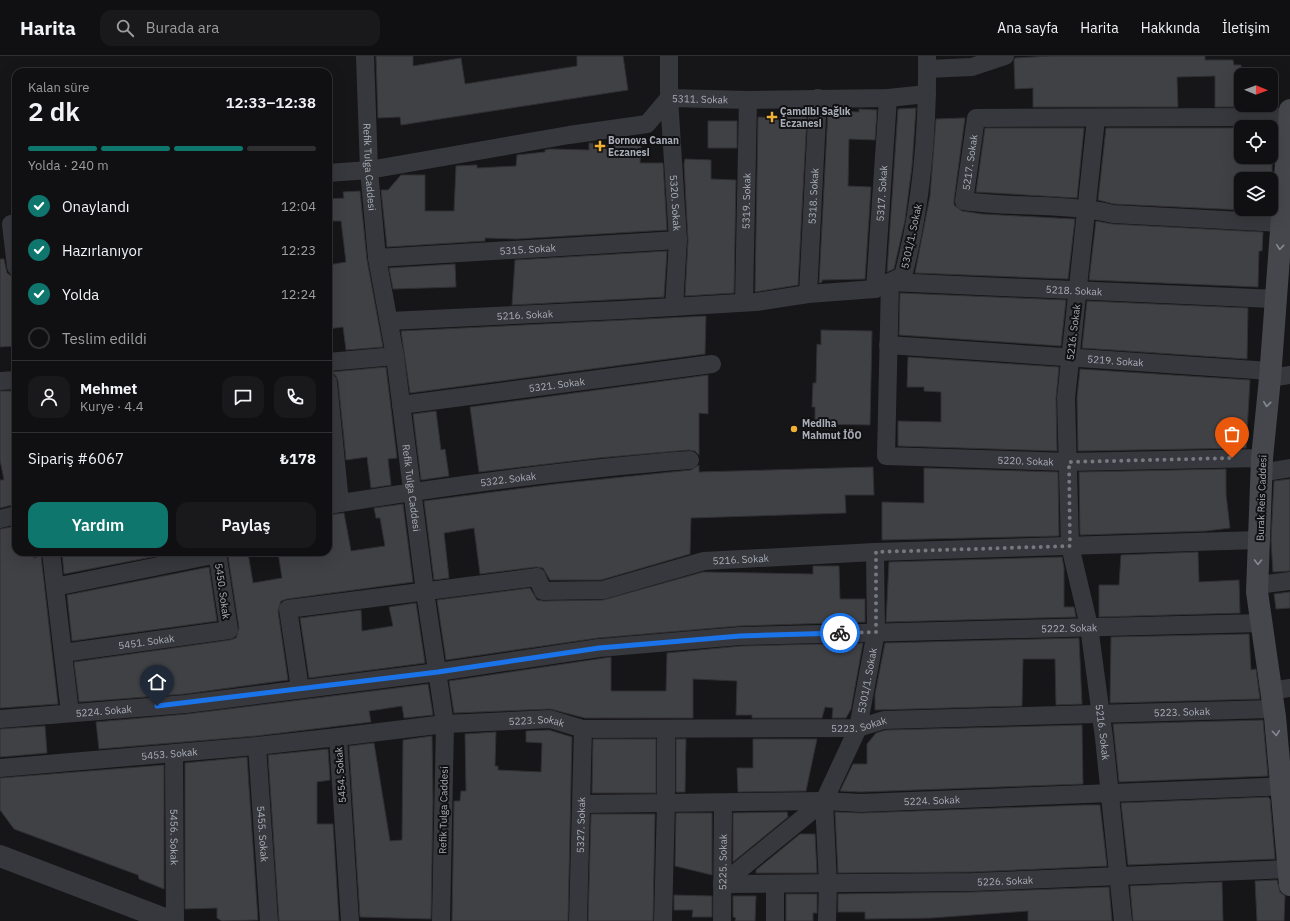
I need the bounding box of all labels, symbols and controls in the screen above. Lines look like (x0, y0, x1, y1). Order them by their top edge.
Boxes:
search box (100, 10, 380, 46)
text: Harita (20, 16, 76, 40)
icon: search (114, 17, 136, 39)
text: Burada ara (146, 18, 219, 37)
text: Ana sayfa (997, 19, 1058, 37)
text: Harita (1080, 19, 1119, 37)
text: Hakkında (1141, 19, 1200, 37)
text: İletişim (1222, 19, 1270, 37)
north arrow (1234, 68, 1278, 112)
map controls (1234, 68, 1278, 216)
text: Kalan süre (28, 79, 89, 96)
street label: 5311. Sokak (672, 92, 729, 107)
text: 12:33–12:38 (226, 93, 316, 112)
text: 2 dk (28, 94, 80, 128)
place label: Çamdibi Sağlık Eczanesi (780, 105, 851, 130)
marker: Çamdibi Sağlık Eczanesi (767, 112, 777, 122)
button: locate (1234, 120, 1278, 164)
street label: Refik Tulga Caddesi (360, 123, 379, 211)
street label: 5217. Sokak (960, 133, 981, 191)
place label: Bornova Canan Eczanesi (608, 134, 679, 159)
marker: Bornova Canan Eczanesi (595, 141, 605, 151)
text: Yolda · 240 m (28, 157, 109, 174)
street label: 5317. Sokak (874, 164, 890, 222)
street label: 5318. Sokak (806, 167, 821, 225)
street label: 5319. Sokak (739, 172, 754, 229)
button: layers (1234, 172, 1278, 216)
street label: 5320. Sokak (667, 174, 683, 232)
icon: check (28, 195, 50, 217)
text: Onaylandı (62, 197, 130, 216)
text: 12:04 (281, 198, 316, 215)
street label: 5301/1. Sokak (898, 202, 925, 270)
icon: check (28, 239, 50, 261)
text: Hazırlanıyor (62, 241, 143, 260)
street label: 5315. Sokak (499, 241, 557, 258)
text: 12:23 (281, 242, 316, 259)
one-way arrow (1276, 244, 1285, 250)
icon: check (28, 283, 50, 305)
street label: 5218. Sokak (1045, 283, 1103, 298)
text: Yolda (62, 285, 99, 304)
text: 12:24 (281, 286, 316, 303)
street label: 5216. Sokak (1064, 303, 1083, 361)
street label: 5216. Sokak (496, 307, 554, 323)
text: Teslim edildi (62, 329, 147, 348)
street label: 5219. Sokak (1087, 353, 1145, 369)
street label: 5321. Sokak (528, 375, 586, 395)
button: person (28, 376, 70, 418)
button: chat (222, 376, 264, 418)
button: phone (274, 376, 316, 418)
text: Mehmet (80, 379, 137, 398)
text: Kurye · 4.4 (80, 398, 143, 415)
one-way arrow (1263, 401, 1272, 407)
place label: Mediha Mahmut İÖO (802, 417, 862, 442)
pin (1215, 417, 1249, 458)
icon: bag (1221, 423, 1243, 445)
marker: Mediha Mahmut İÖO (789, 424, 799, 434)
street label: Refik Tulga Caddesi (399, 444, 423, 532)
text: Sipariş #6067 (28, 449, 124, 468)
text: ₺178 (280, 449, 316, 468)
street label: 5220. Sokak (997, 454, 1055, 469)
street label: Burak Reis Caddesi (1253, 455, 1270, 541)
street label: 5322. Sokak (479, 469, 538, 489)
button: Yardım (28, 502, 168, 548)
button: Paylaş (176, 502, 316, 548)
street label: 5216. Sokak (712, 552, 770, 568)
one-way arrow (1254, 559, 1262, 565)
street label: 5450. Sokak (212, 562, 233, 621)
courier (820, 613, 860, 653)
street label: 5222. Sokak (1041, 621, 1098, 636)
icon: bike (829, 622, 851, 644)
street label: 5451. Sokak (117, 632, 176, 652)
street label: 5301/1. Sokak (855, 646, 880, 714)
pin (140, 665, 174, 706)
icon: home (146, 671, 168, 693)
street label: 5224. Sokak (75, 702, 133, 720)
street label: 5216. Sokak (1093, 703, 1112, 762)
street label: 5223. Sokak (1154, 705, 1211, 719)
street label: 5223. Sokak (508, 713, 567, 730)
street label: 5223. Sokak (831, 713, 889, 735)
one-way arrow (1272, 730, 1281, 736)
street label: 5453. Sokak (141, 745, 199, 763)
street label: 5454. Sokak (332, 746, 349, 804)
street label: Refik Tulga Caddesi (436, 766, 451, 854)
street label: 5224. Sokak (903, 793, 961, 808)
street label: 5327. Sokak (574, 796, 588, 853)
street label: 5455. Sokak (254, 805, 271, 863)
street label: 5456. Sokak (167, 809, 181, 866)
street label: 5225. Sokak (716, 833, 730, 890)
street label: 5226. Sokak (977, 873, 1034, 889)

